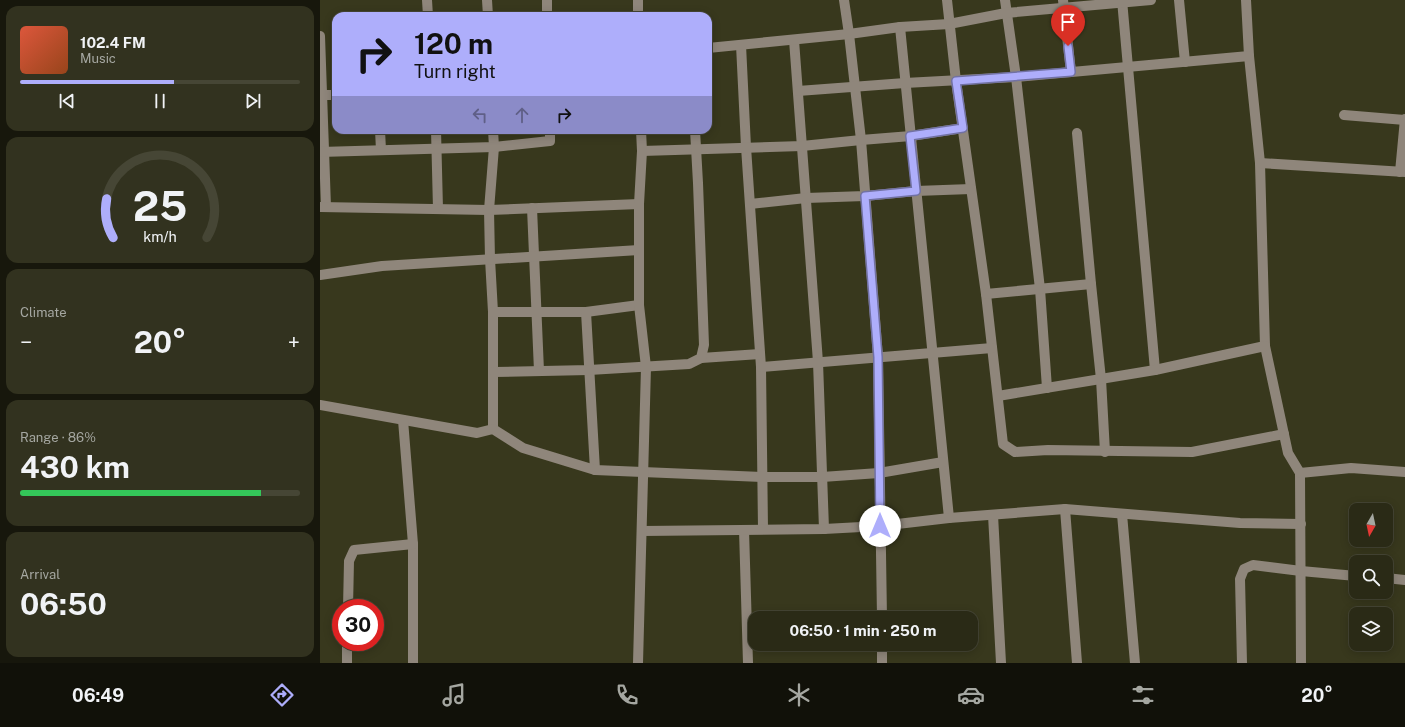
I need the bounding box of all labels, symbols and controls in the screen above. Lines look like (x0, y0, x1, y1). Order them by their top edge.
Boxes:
pin (1051, 5, 1085, 46)
icon: arrive (1057, 11, 1079, 33)
text: 120 m (414, 27, 493, 60)
icon: right (348, 28, 400, 80)
text: 102.4 FM (80, 34, 146, 51)
text: Music (80, 51, 116, 66)
text: Turn right (414, 61, 496, 82)
icon: previous (56, 90, 78, 112)
icon: pause (149, 90, 171, 112)
icon: next (242, 90, 264, 112)
icon: left (469, 104, 491, 126)
icon: ahead (511, 104, 533, 126)
icon: right (553, 104, 575, 126)
text: 25 (133, 181, 187, 230)
text: km/h (143, 228, 177, 245)
text: Climate (20, 305, 67, 320)
text: 20° (134, 324, 186, 360)
text: − (20, 329, 32, 355)
text: + (288, 329, 300, 355)
text: Range · 86% (20, 430, 96, 445)
text: 430 km (20, 449, 130, 485)
north arrow (1349, 503, 1393, 547)
map controls (1349, 503, 1393, 651)
position arrow (859, 505, 901, 547)
button: search (1349, 555, 1393, 599)
text: Arrival (20, 567, 60, 582)
text: 06:50 (20, 586, 107, 622)
speed limit sign: 30 (332, 599, 384, 651)
button: layers (1349, 607, 1393, 651)
text: 06:50 · 1 min · 250 m (790, 622, 936, 639)
icon: directions (268, 681, 296, 709)
icon: music (440, 681, 468, 709)
icon: phone (613, 681, 641, 709)
icon: climate (785, 681, 813, 709)
icon: car (957, 681, 985, 709)
icon: filters (1129, 681, 1157, 709)
text: 06:49 (72, 685, 124, 706)
text: 20° (1301, 685, 1333, 706)

